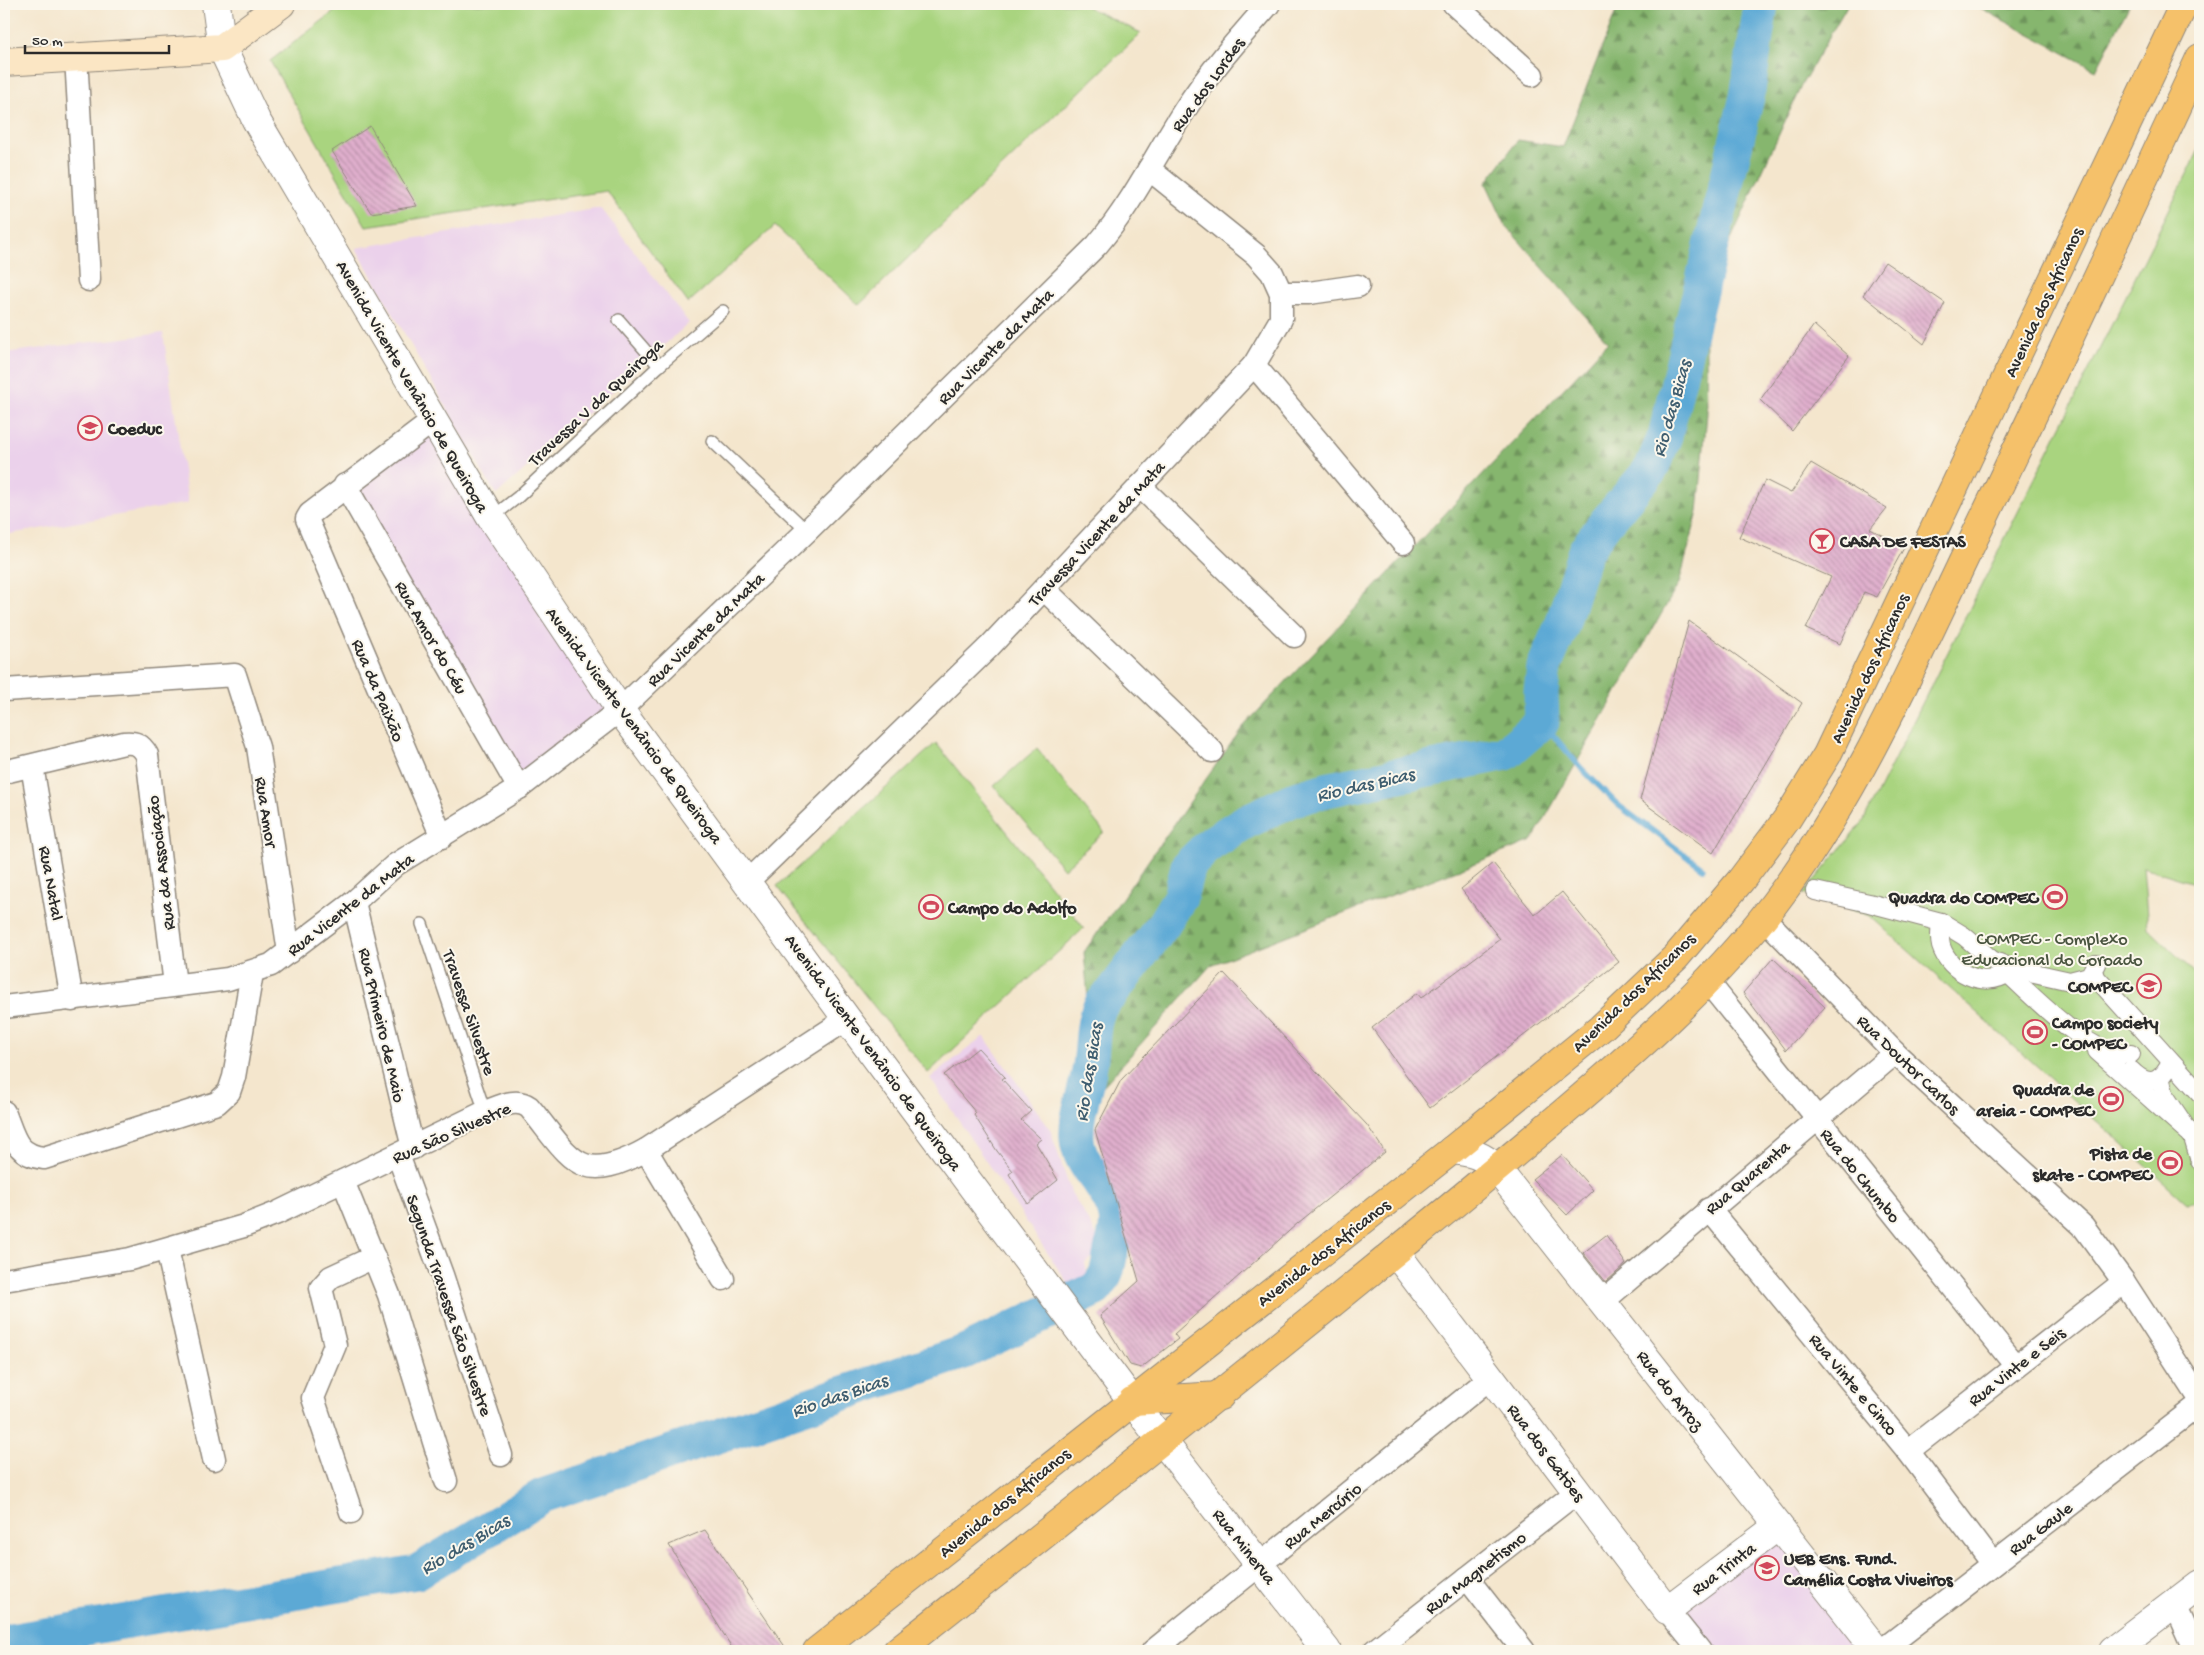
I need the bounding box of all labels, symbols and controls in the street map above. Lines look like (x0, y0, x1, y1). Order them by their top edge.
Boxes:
scale bar (25, 22, 169, 54)
text: 50 m (32, 33, 63, 51)
street label: Rua dos Lordes (1168, 33, 1251, 137)
street label: Avenida dos Africanos (2001, 224, 2090, 381)
street label: Avenida Vicente Venâncio de Queiroga (330, 257, 492, 518)
street label: Rua Vicente da Mata (934, 285, 1060, 410)
street label: Travessa V da Queiroga (524, 335, 669, 472)
water label: Rio das Bicas (1649, 356, 1699, 460)
school or university icon: Coeduc (77, 415, 103, 441)
place label: Coeduc (107, 420, 162, 441)
street label: Travessa Vicente da Mata (1024, 457, 1171, 613)
bar icon: CASA DE FESTAS (1809, 528, 1835, 554)
place label: CASA DE FESTAS (1839, 533, 1966, 554)
street label: Rua Vicente da Mata (644, 569, 771, 692)
street label: Rua Amor do Céu (389, 578, 471, 699)
street label: Avenida dos Africanos (1827, 590, 1916, 747)
street label: Avenida Vicente Venâncio de Queiroga (540, 604, 727, 850)
street label: Rua da Paixão (346, 636, 408, 746)
water label: Rio das Bicas (1315, 764, 1419, 809)
street label: Rua Amor (249, 776, 281, 851)
street label: Rua da Associação (144, 794, 181, 931)
street label: Rua Natal (33, 845, 66, 922)
street label: Rua Vicente da Mata (284, 849, 420, 962)
sports icon: Quadra do COMPEC (2042, 884, 2068, 910)
place label: Quadra do COMPEC (1888, 889, 2040, 910)
sports icon: Campo do Adolfo (918, 894, 944, 920)
place label: Campo do Adolfo (947, 899, 1077, 920)
street label: Avenida dos Africanos (1569, 929, 1702, 1058)
park label: COMPEC - Complexo Educacional do Coroado (1961, 930, 2143, 972)
street label: Avenida Vicente Venâncio de Queiroga (779, 931, 966, 1177)
street label: Rua Primeiro de Maio (353, 946, 409, 1105)
street label: Travessa Silvestre (436, 946, 499, 1079)
school or university icon: COMPEC (2136, 973, 2162, 999)
place label: COMPEC (2067, 978, 2134, 999)
street label: Rua Doutor Carlos (1851, 1011, 1964, 1121)
place label: Campo society - COMPEC (2051, 1014, 2159, 1056)
sports icon: Campo society - COMPEC (2022, 1019, 2048, 1045)
water label: Rio das Bicas (1071, 1020, 1110, 1123)
place label: Quadra de areia - COMPEC (1975, 1081, 2096, 1123)
sports icon: Quadra de areia - COMPEC (2098, 1086, 2124, 1112)
street label: Rua São Silvestre (390, 1099, 515, 1170)
street label: Rua do Chumbo (1814, 1125, 1904, 1228)
street label: Rua Quarenta (1702, 1137, 1796, 1220)
place label: Pista de skate - COMPEC (2033, 1145, 2154, 1187)
sports icon: Pista de skate - COMPEC (2157, 1150, 2183, 1176)
street label: Segunda Travessa São Silvestre (400, 1192, 496, 1420)
street label: Avenida dos Africanos (1254, 1195, 1396, 1312)
street label: Rua Vinte e Seis (1965, 1323, 2071, 1412)
street label: Rua Vinte e Cinco (1803, 1330, 1901, 1441)
street label: Rua do Arroz (1631, 1347, 1708, 1437)
water label: Rio das Bicas (789, 1370, 893, 1424)
street label: Rua dos Gatões (1501, 1401, 1589, 1508)
street label: Avenida dos Africanos (936, 1444, 1077, 1563)
street label: Rua Mercúrio (1280, 1479, 1367, 1555)
street label: Rua Gaule (2005, 1498, 2078, 1561)
street label: Rua Minerva (1207, 1505, 1280, 1591)
water label: Rio das Bicas (417, 1510, 516, 1581)
street label: Rua Magnetismo (1422, 1528, 1531, 1620)
street label: Rua Trinta (1688, 1538, 1762, 1601)
place label: UEB Ens. Fund. Camélia Costa Viveiros (1783, 1550, 1954, 1592)
school or university icon: UEB Ens. Fund. Camélia Costa Viveiros (1754, 1555, 1780, 1581)

